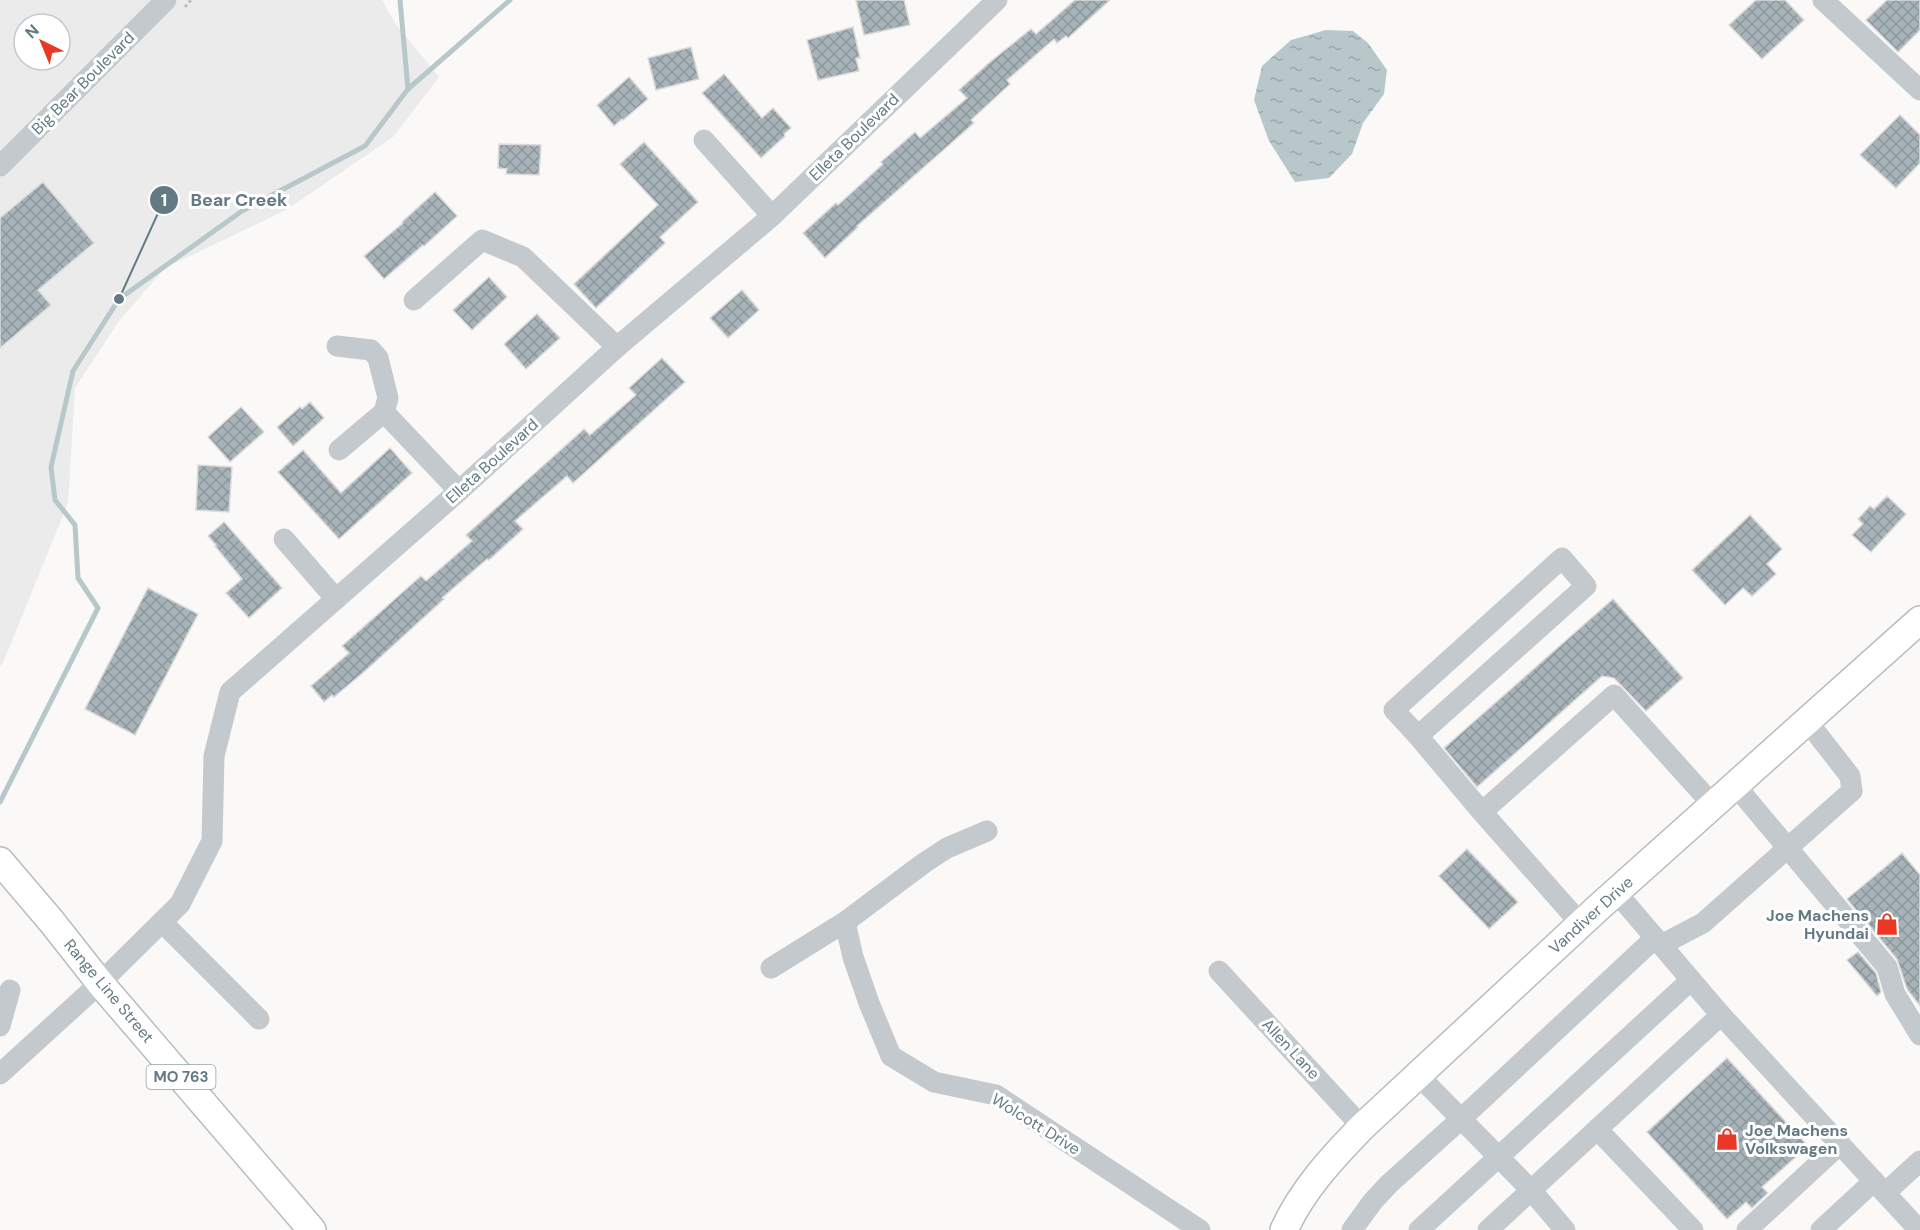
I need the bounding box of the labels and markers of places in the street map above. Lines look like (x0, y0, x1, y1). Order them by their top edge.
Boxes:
callout: Bear Creek (149, 182, 300, 218)
place label: Joe Machens Hyundai (1766, 905, 1869, 944)
shop icon: Joe Machens Hyundai (1874, 911, 1900, 937)
place label: Joe Machens Volkswagen (1745, 1120, 1848, 1159)
shop icon: Joe Machens Volkswagen (1714, 1126, 1740, 1152)

